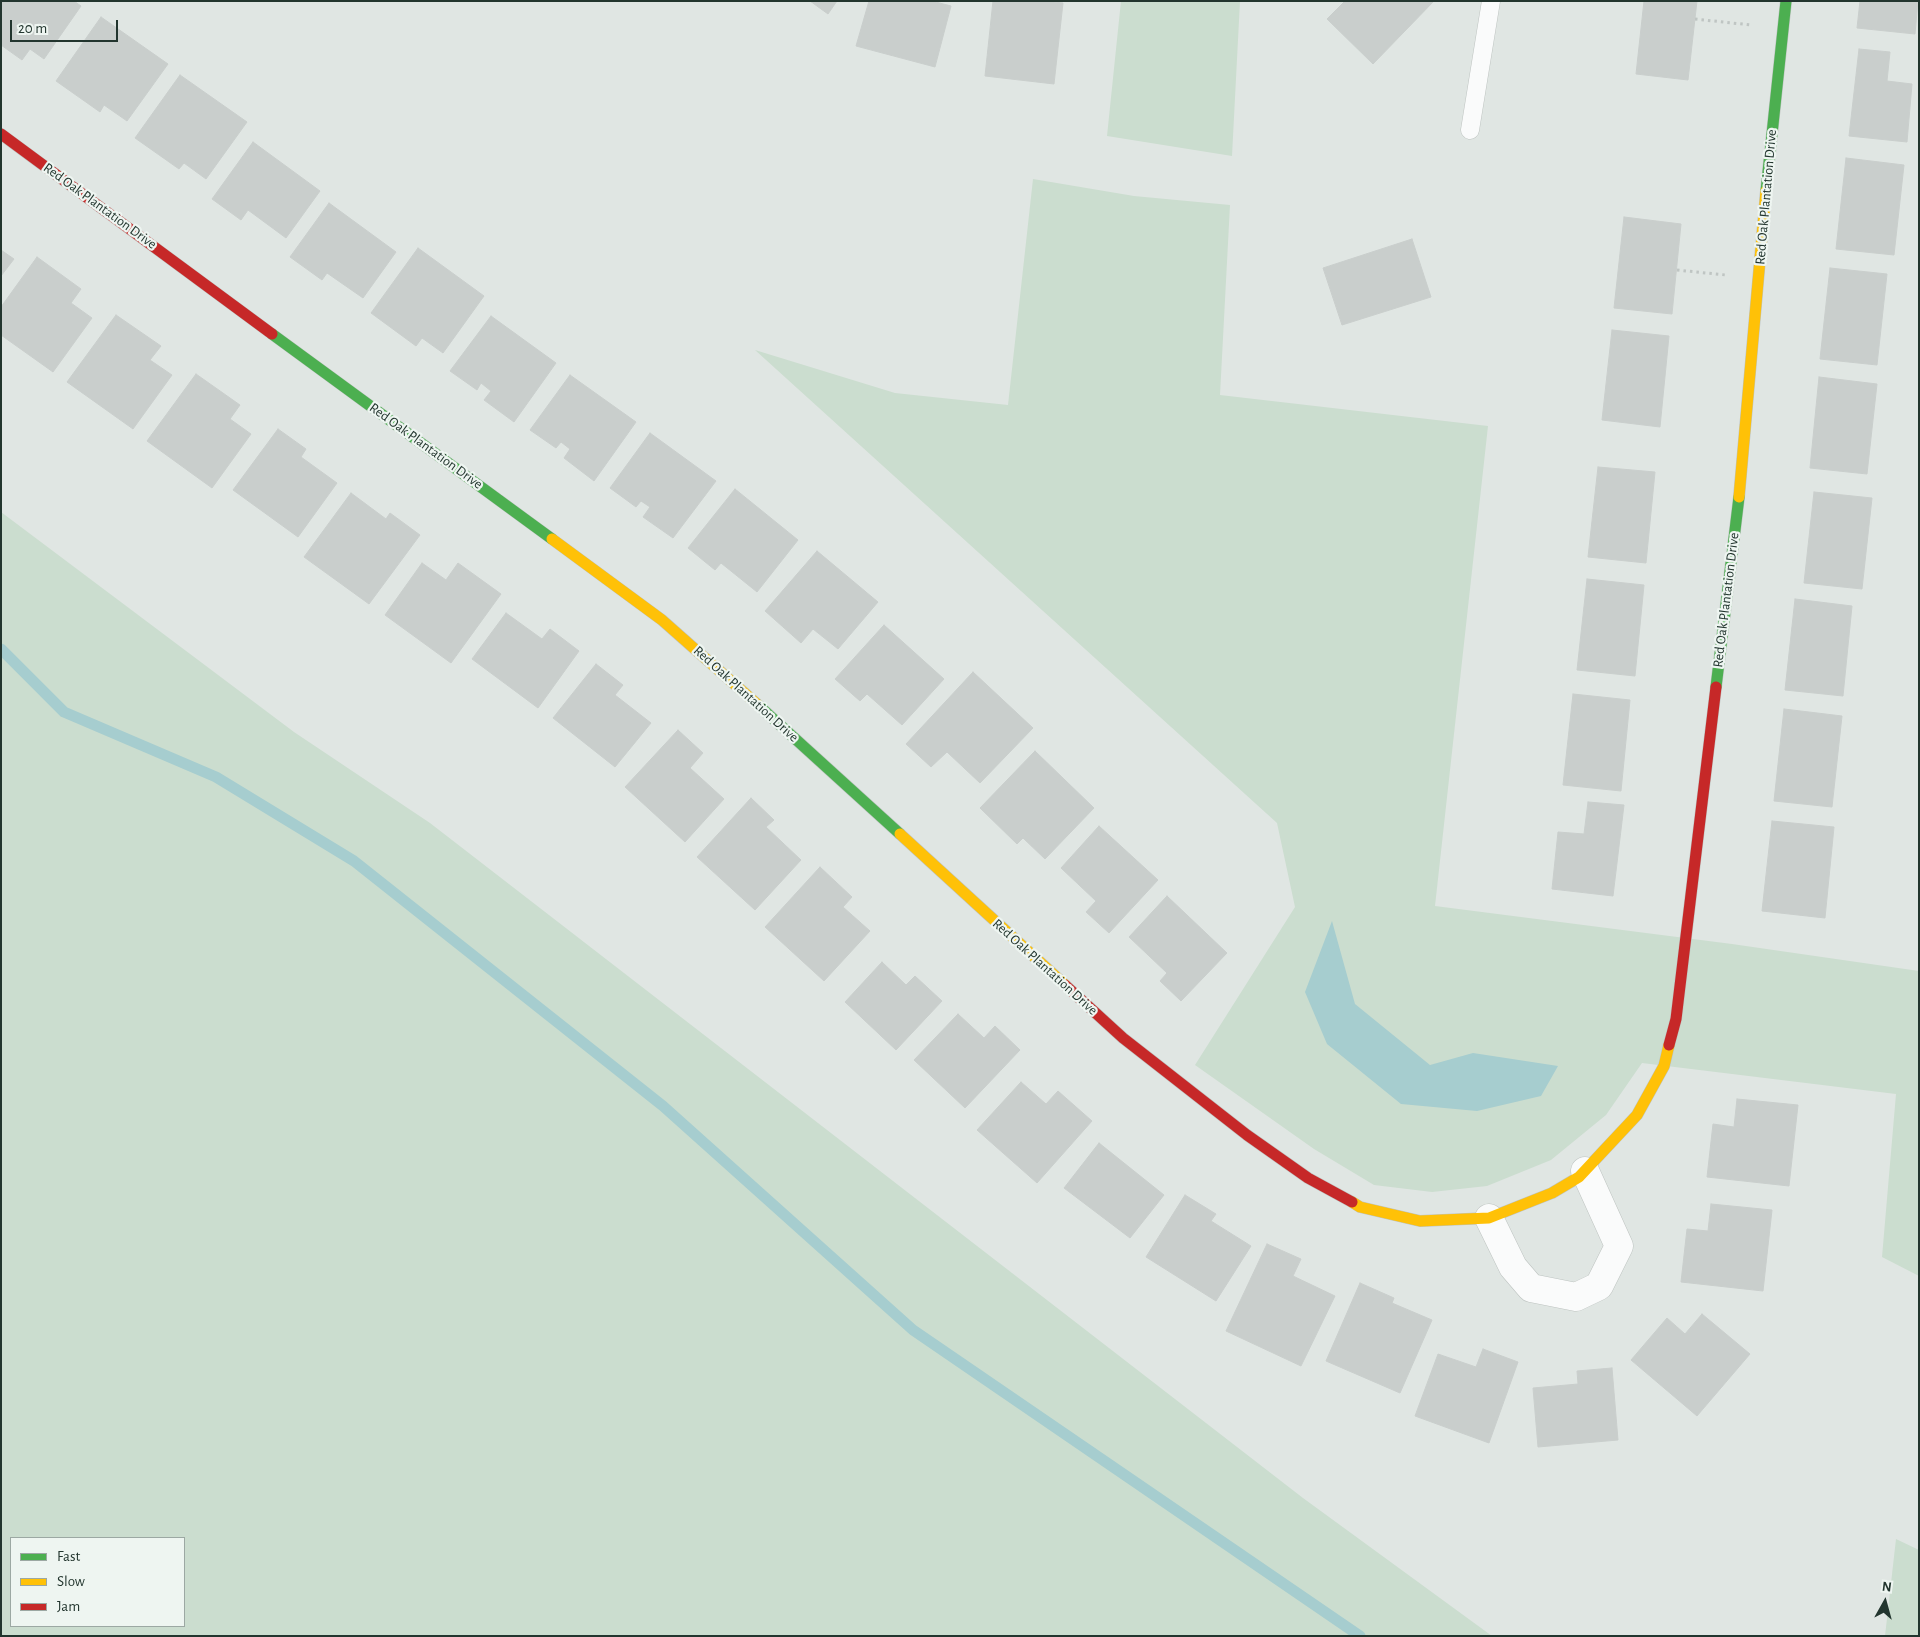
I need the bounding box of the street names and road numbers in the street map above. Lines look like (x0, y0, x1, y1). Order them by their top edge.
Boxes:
street label: Red Oak Plantation Drive (1752, 129, 1780, 265)
street label: Red Oak Plantation Drive (40, 159, 160, 253)
street label: Red Oak Plantation Drive (366, 399, 486, 493)
street label: Red Oak Plantation Drive (1709, 532, 1743, 668)
street label: Red Oak Plantation Drive (690, 642, 802, 746)
street label: Red Oak Plantation Drive (989, 915, 1101, 1019)

